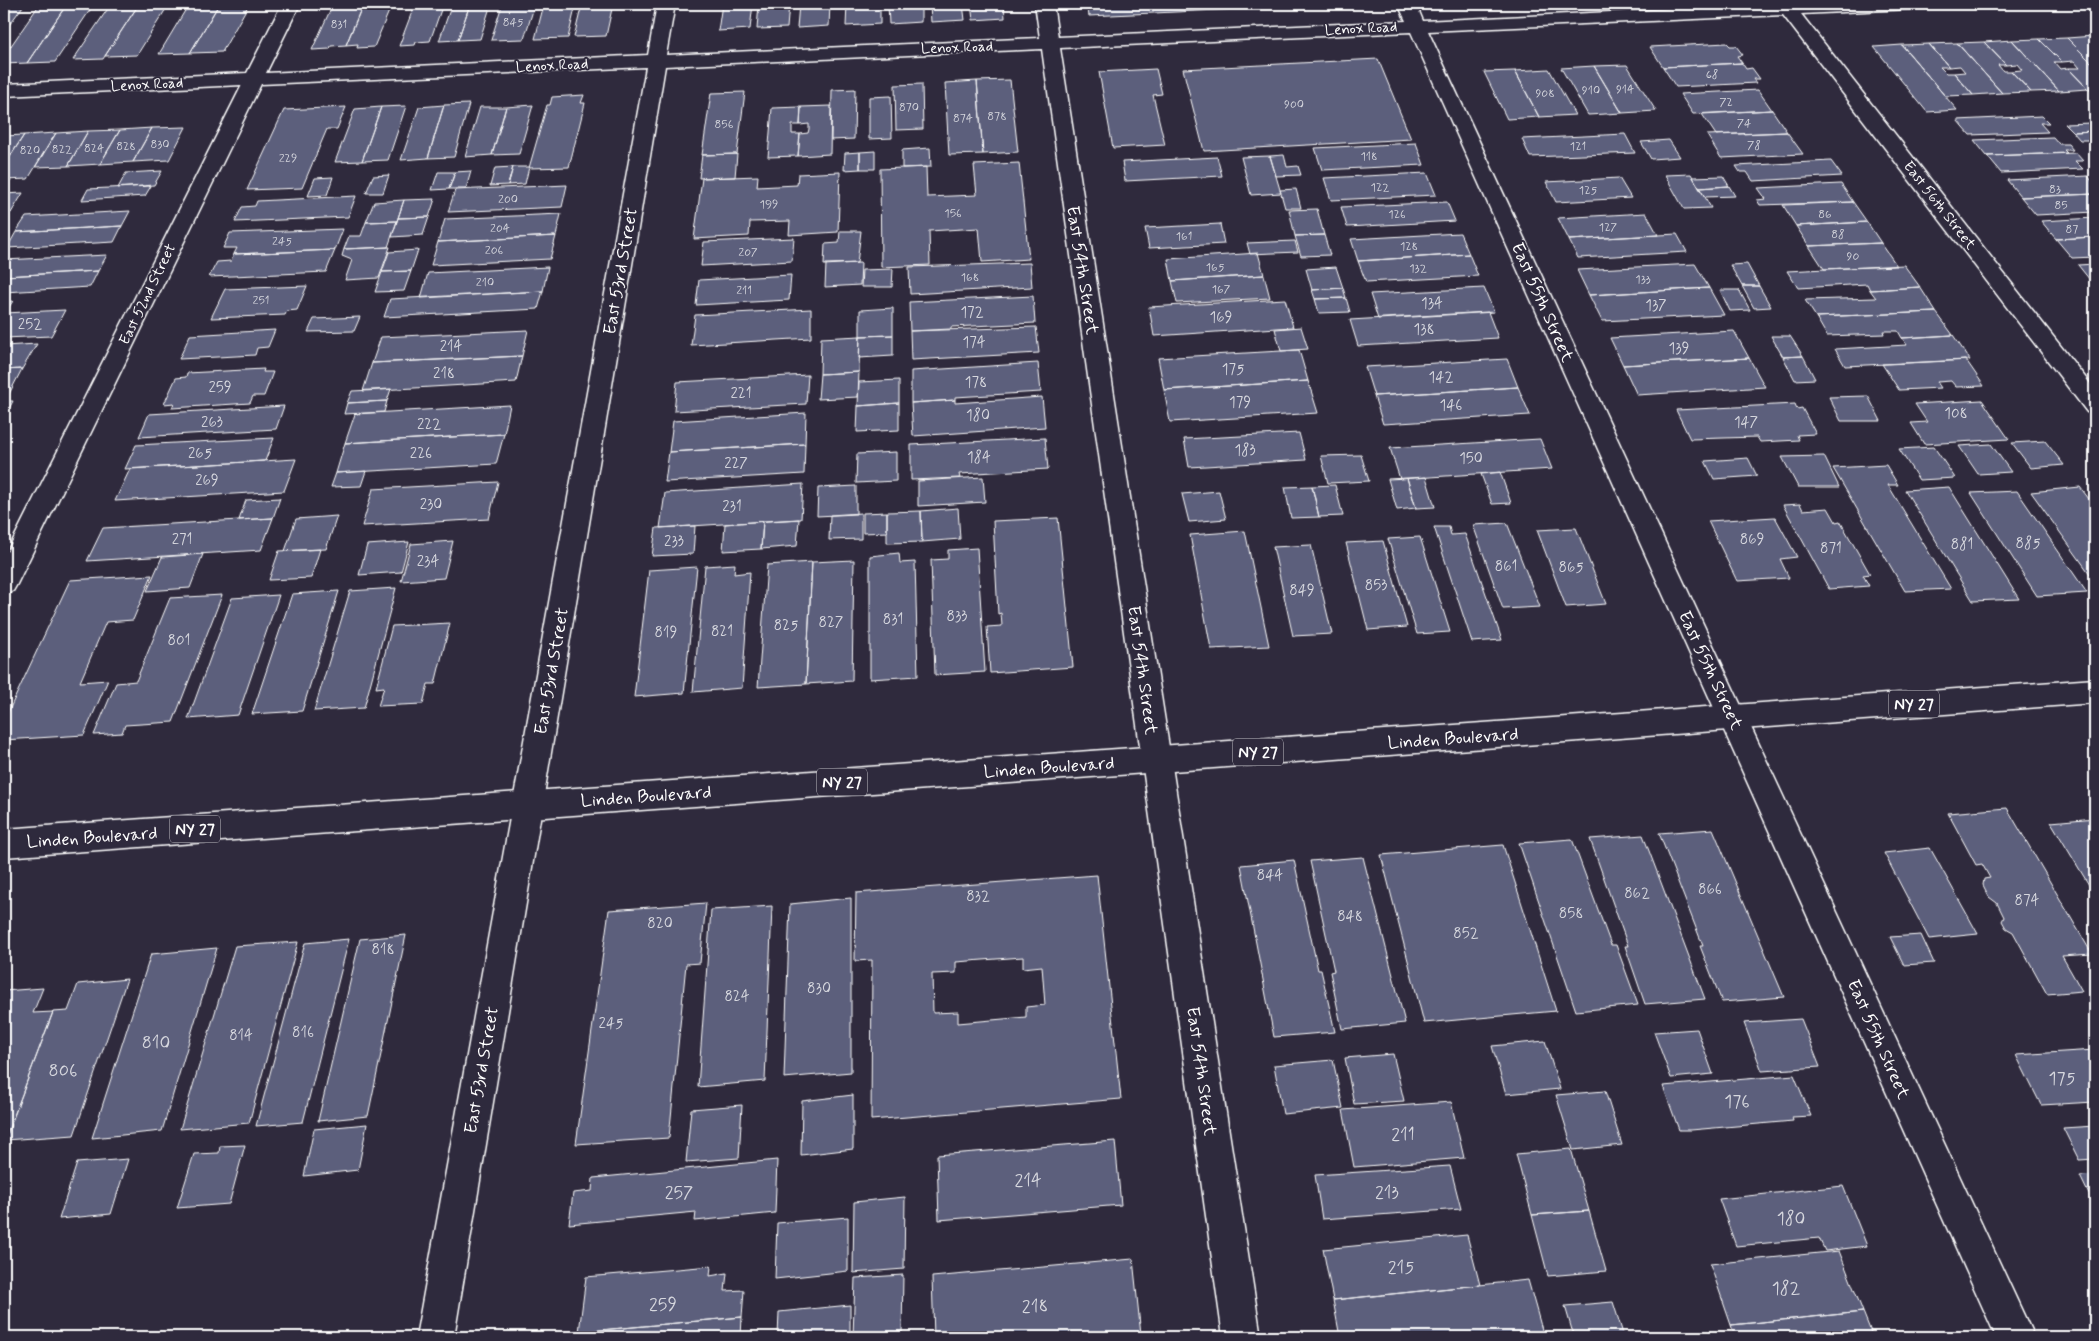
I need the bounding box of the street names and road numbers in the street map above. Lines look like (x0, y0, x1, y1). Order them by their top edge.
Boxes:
street label: Lenox Road (1324, 17, 1398, 41)
street label: Lenox Road (920, 37, 994, 59)
street label: Lenox Road (515, 54, 589, 78)
street label: Lenox Road (110, 73, 184, 97)
street label: East 56th Street (1898, 157, 1980, 254)
street label: East 54th Street (1060, 204, 1104, 337)
street label: East 53rd Street (598, 206, 644, 337)
street label: East 55th Street (1505, 239, 1579, 366)
street label: East 52nd Street (115, 240, 181, 348)
street label: East 54th Street (1121, 604, 1163, 737)
street label: East 53rd Street (529, 606, 575, 737)
street label: East 55th Street (1672, 607, 1748, 734)
road number: NY 27 (1889, 691, 1939, 718)
street label: Linden Boulevard (1387, 722, 1519, 756)
road number: NY 27 (1233, 739, 1283, 766)
street label: Linden Boulevard (983, 751, 1115, 785)
road number: NY 27 (817, 769, 867, 796)
street label: Linden Boulevard (580, 780, 712, 814)
road number: NY 27 (170, 816, 220, 842)
street label: Linden Boulevard (26, 821, 158, 855)
street label: East 55th Street (1841, 976, 1915, 1103)
street label: East 53rd Street (459, 1005, 505, 1136)
street label: East 54th Street (1180, 1005, 1222, 1138)

